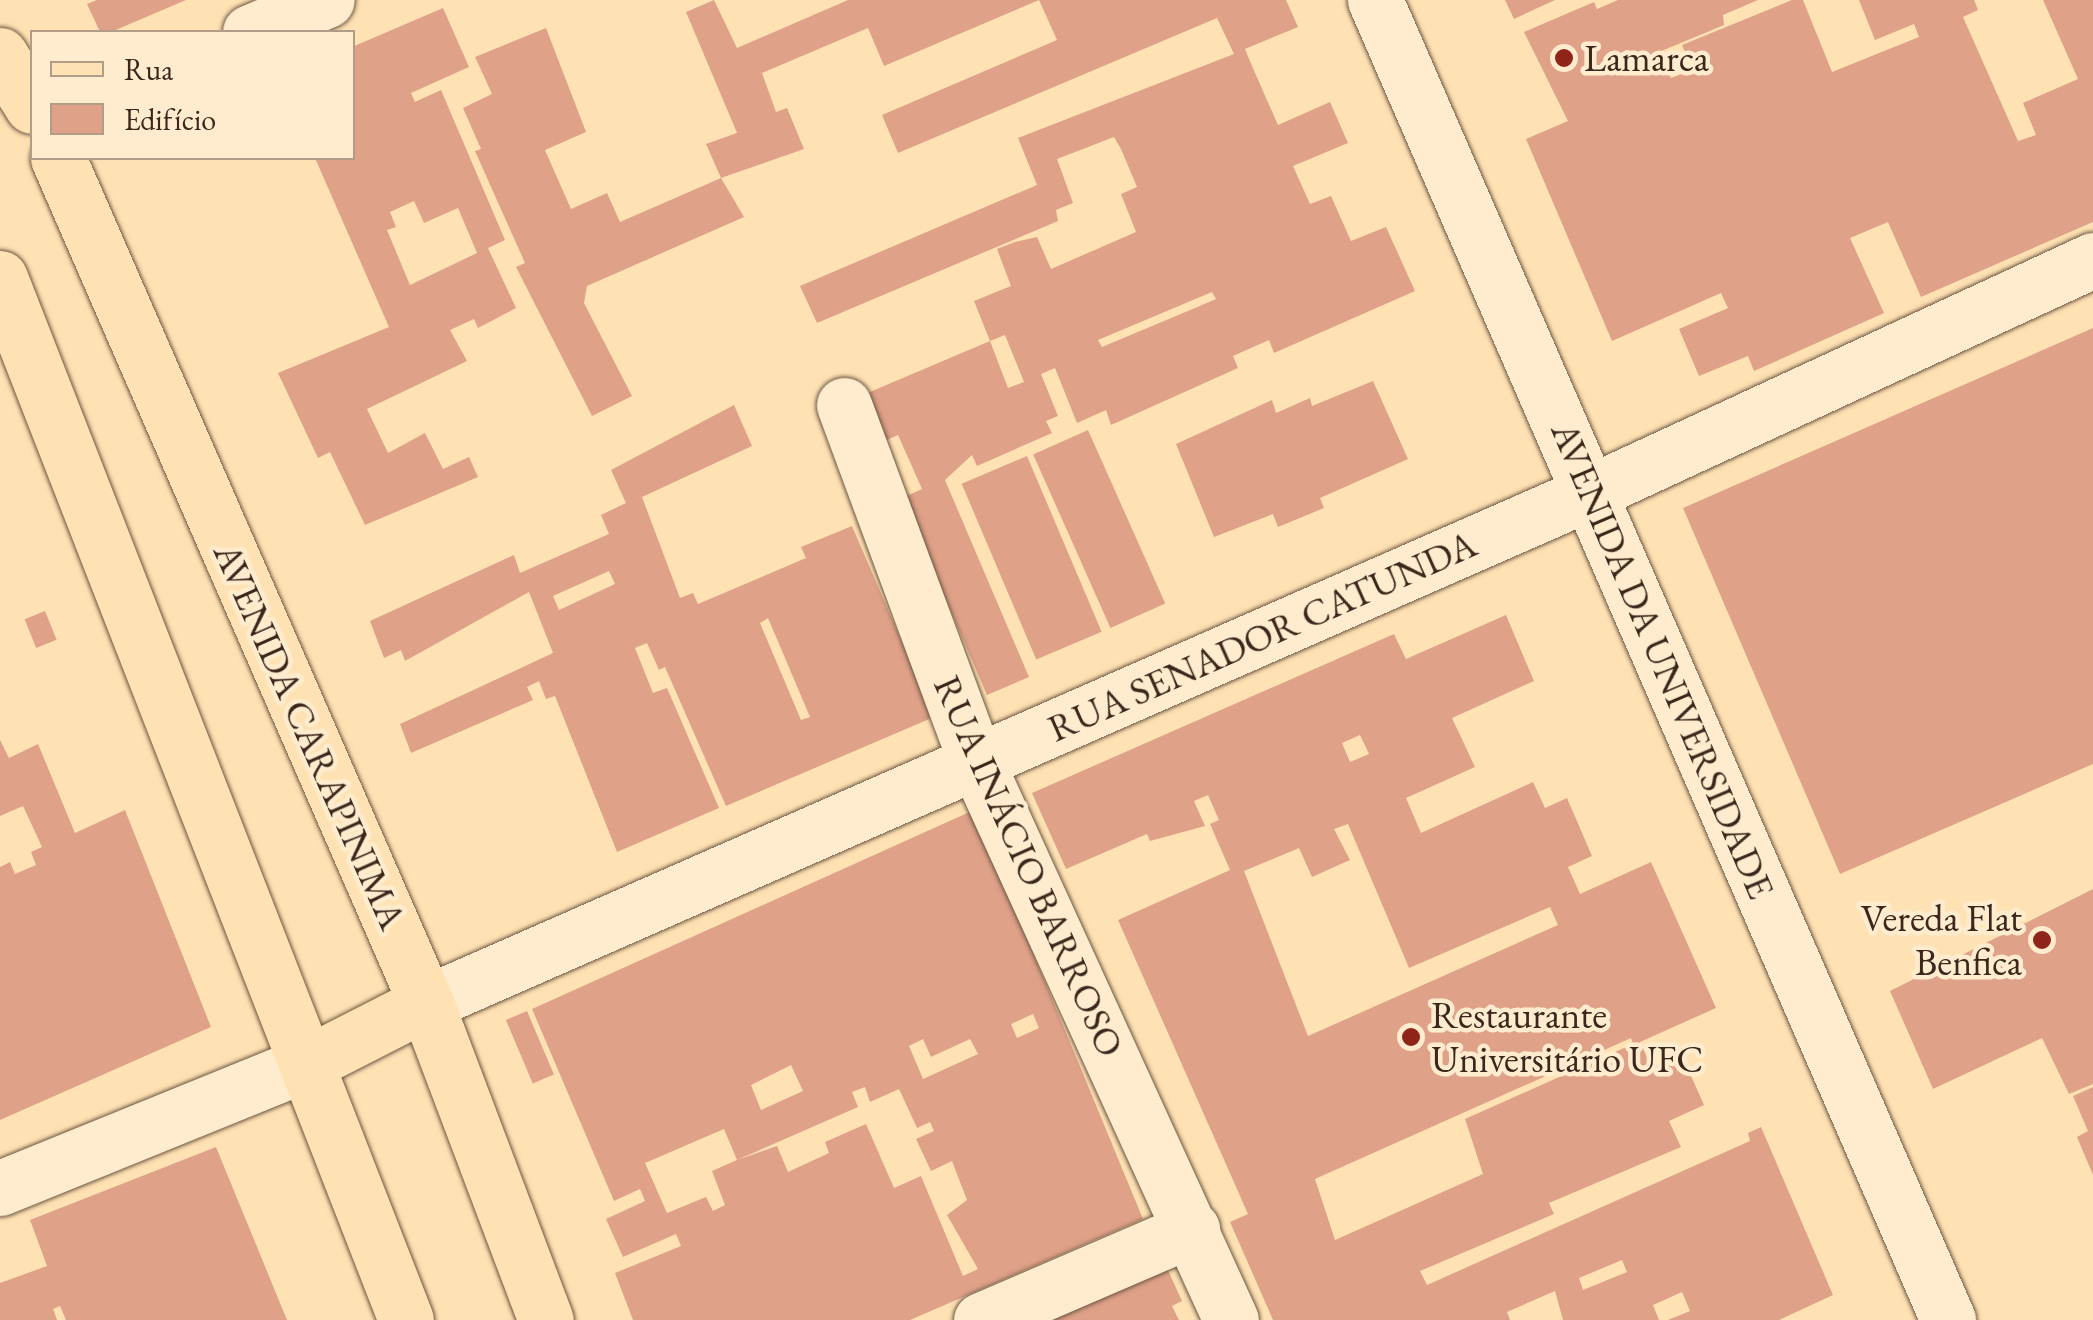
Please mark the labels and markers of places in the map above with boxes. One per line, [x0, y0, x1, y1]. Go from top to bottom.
place label: Lamarca [1584, 35, 1709, 81]
marker: Lamarca [1553, 47, 1575, 69]
place label: Vereda Flat Benfica [1861, 895, 2022, 984]
marker: Vereda Flat Benfica [2031, 929, 2053, 951]
place label: Restaurante Universitário UFC [1431, 992, 1703, 1082]
marker: Restaurante Universitário UFC [1400, 1026, 1422, 1048]

